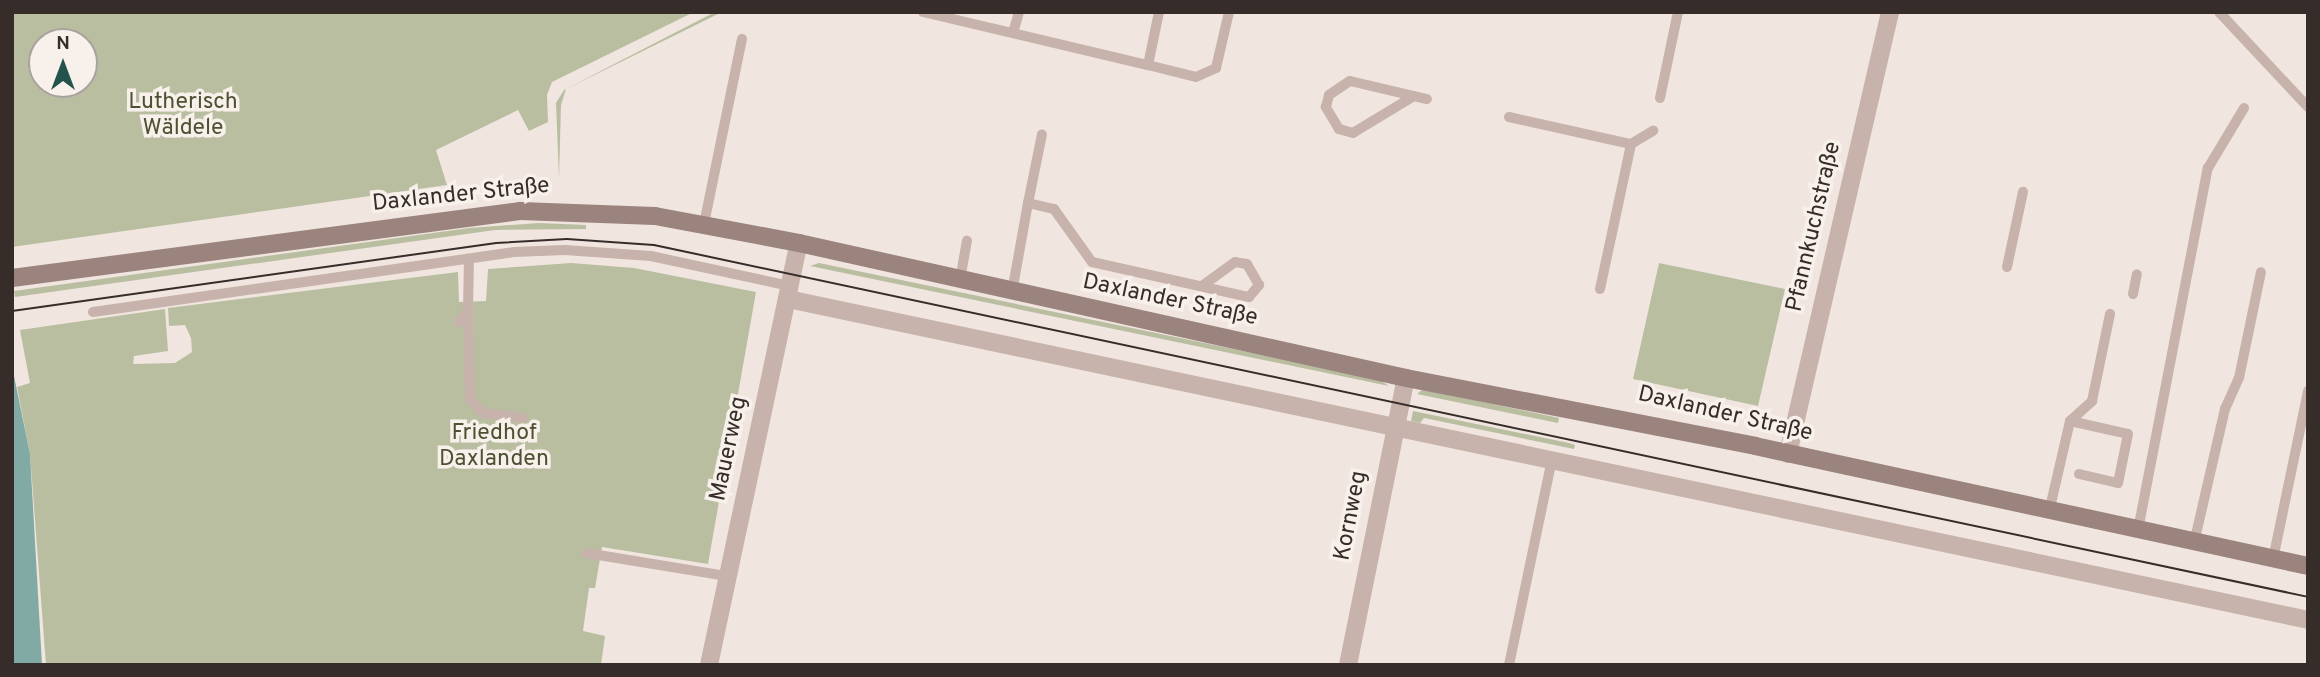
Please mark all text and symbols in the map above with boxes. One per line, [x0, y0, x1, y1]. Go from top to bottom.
north arrow [28, 28, 98, 98]
text: N [56, 32, 70, 56]
park label: Lutherisch Wäldele [128, 89, 238, 143]
street label: Pfannkuchstraße [1782, 139, 1848, 315]
street label: Daxlander Straße [371, 173, 551, 219]
street label: Daxlander Straße [1080, 269, 1260, 333]
street label: Daxlander Straße [1635, 382, 1815, 448]
street label: Mauerweg [705, 394, 755, 504]
park label: Friedhof Daxlanden [439, 420, 549, 474]
street label: Kornweg [1330, 469, 1374, 563]

